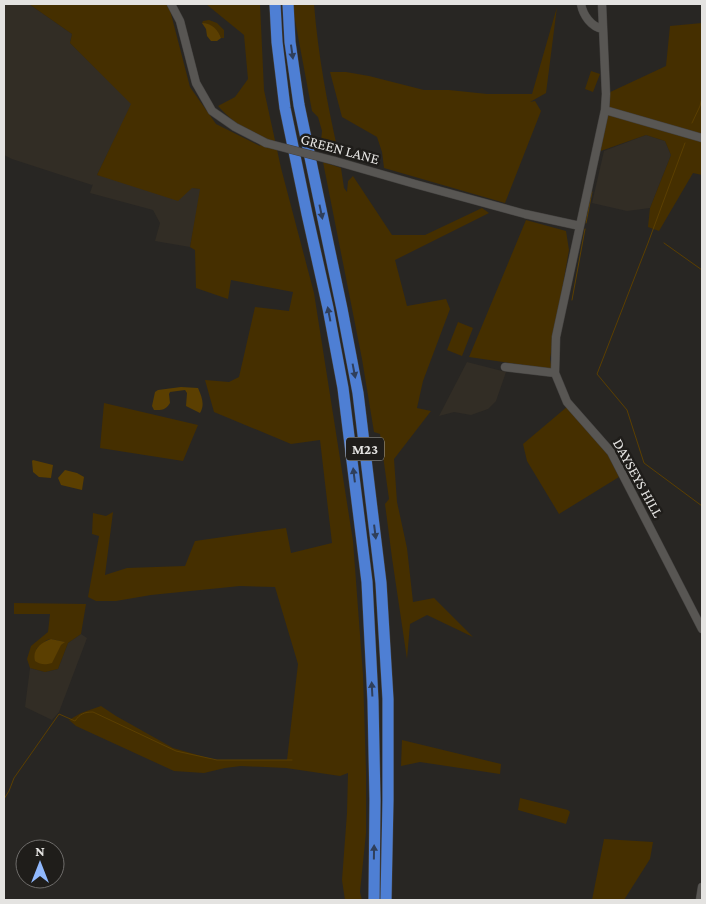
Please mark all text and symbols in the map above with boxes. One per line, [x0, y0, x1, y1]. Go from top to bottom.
one-way arrow [288, 45, 296, 61]
street label: GREEN LANE [299, 131, 381, 167]
one-way arrow [317, 205, 325, 221]
one-way arrow [325, 306, 333, 322]
one-way arrow [350, 364, 358, 380]
street label: DAYSEYS HILL [610, 436, 666, 521]
road number: M23 [346, 438, 384, 460]
one-way arrow [350, 467, 358, 483]
one-way arrow [371, 525, 379, 541]
one-way arrow [368, 681, 376, 697]
north arrow [15, 839, 65, 889]
text: N [35, 843, 45, 859]
one-way arrow [371, 843, 379, 859]

